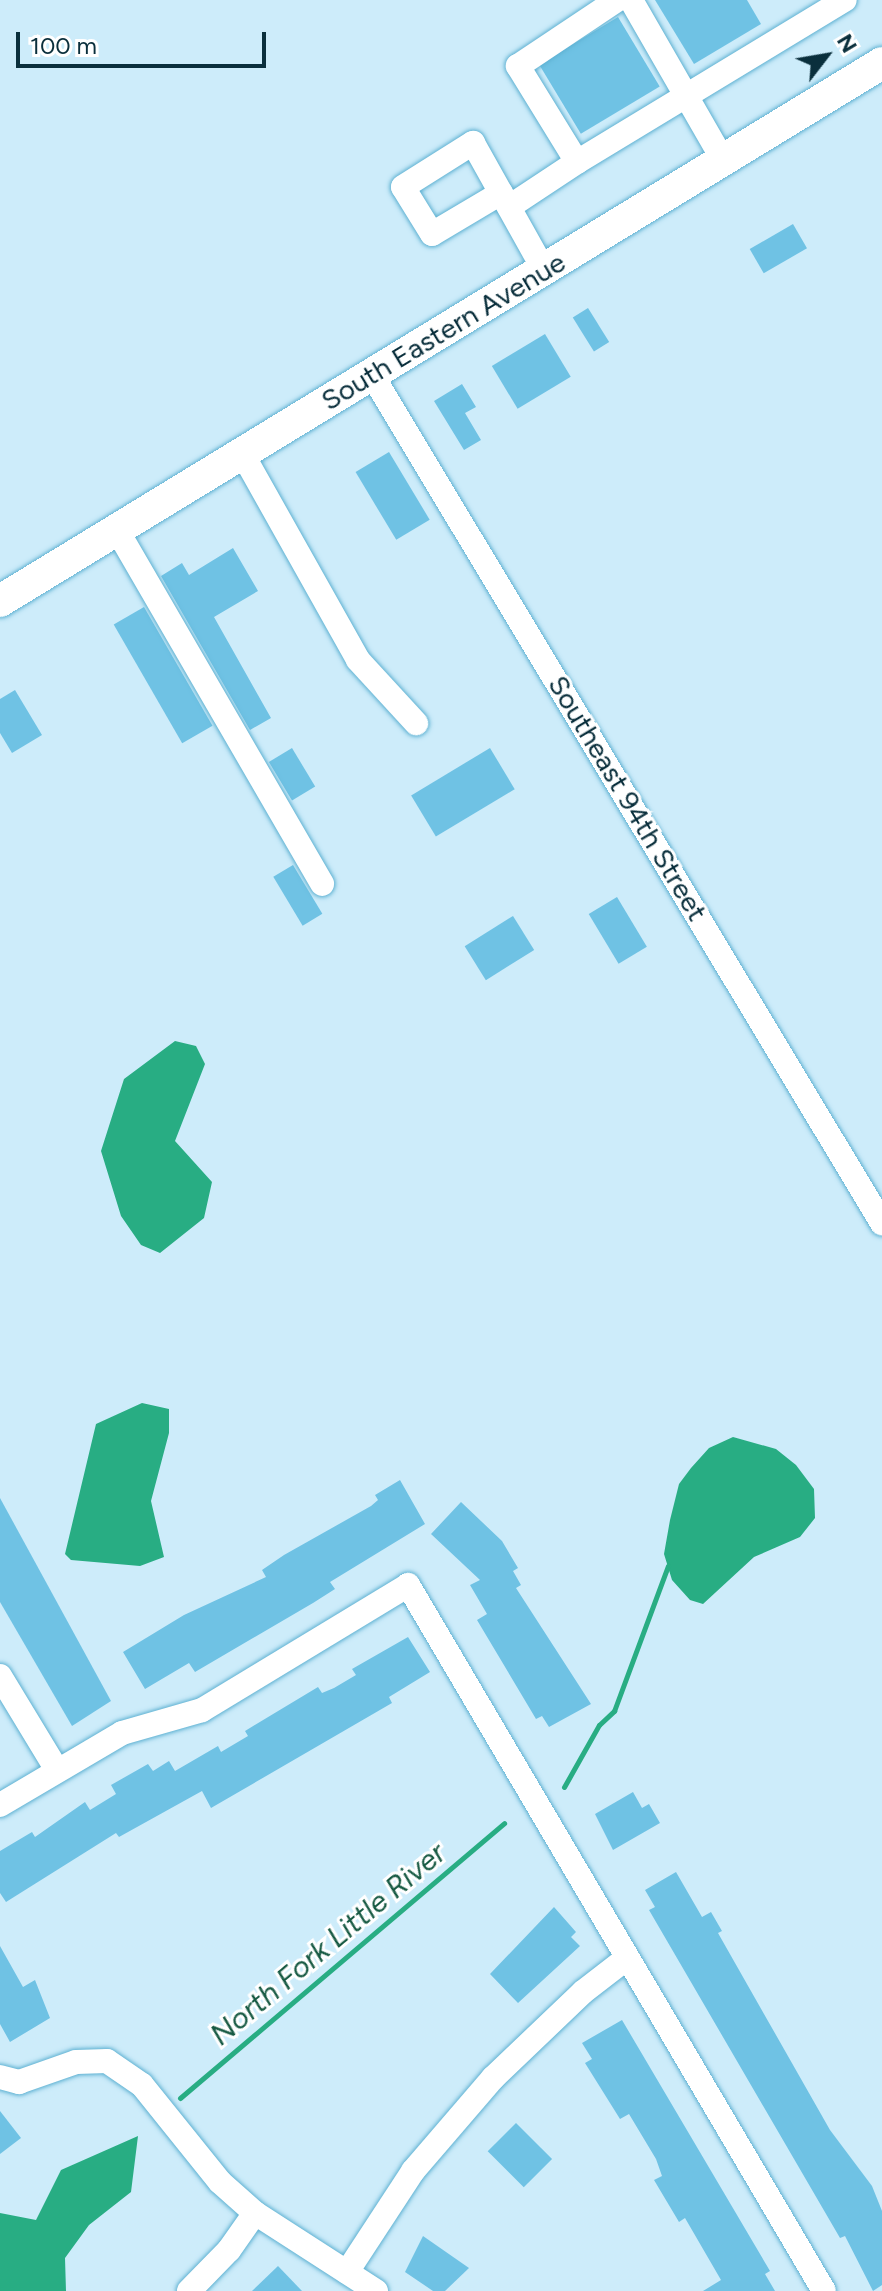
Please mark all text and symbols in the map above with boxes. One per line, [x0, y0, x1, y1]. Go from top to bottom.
scale bar [20, 16, 270, 66]
north arrow [786, 16, 866, 96]
text: N [831, 29, 863, 58]
text: 100 m [30, 31, 97, 60]
street label: South Eastern Avenue [315, 245, 571, 417]
street label: Southeast 94th Street [541, 669, 715, 927]
water label: North Fork Little River [203, 1835, 453, 2053]

